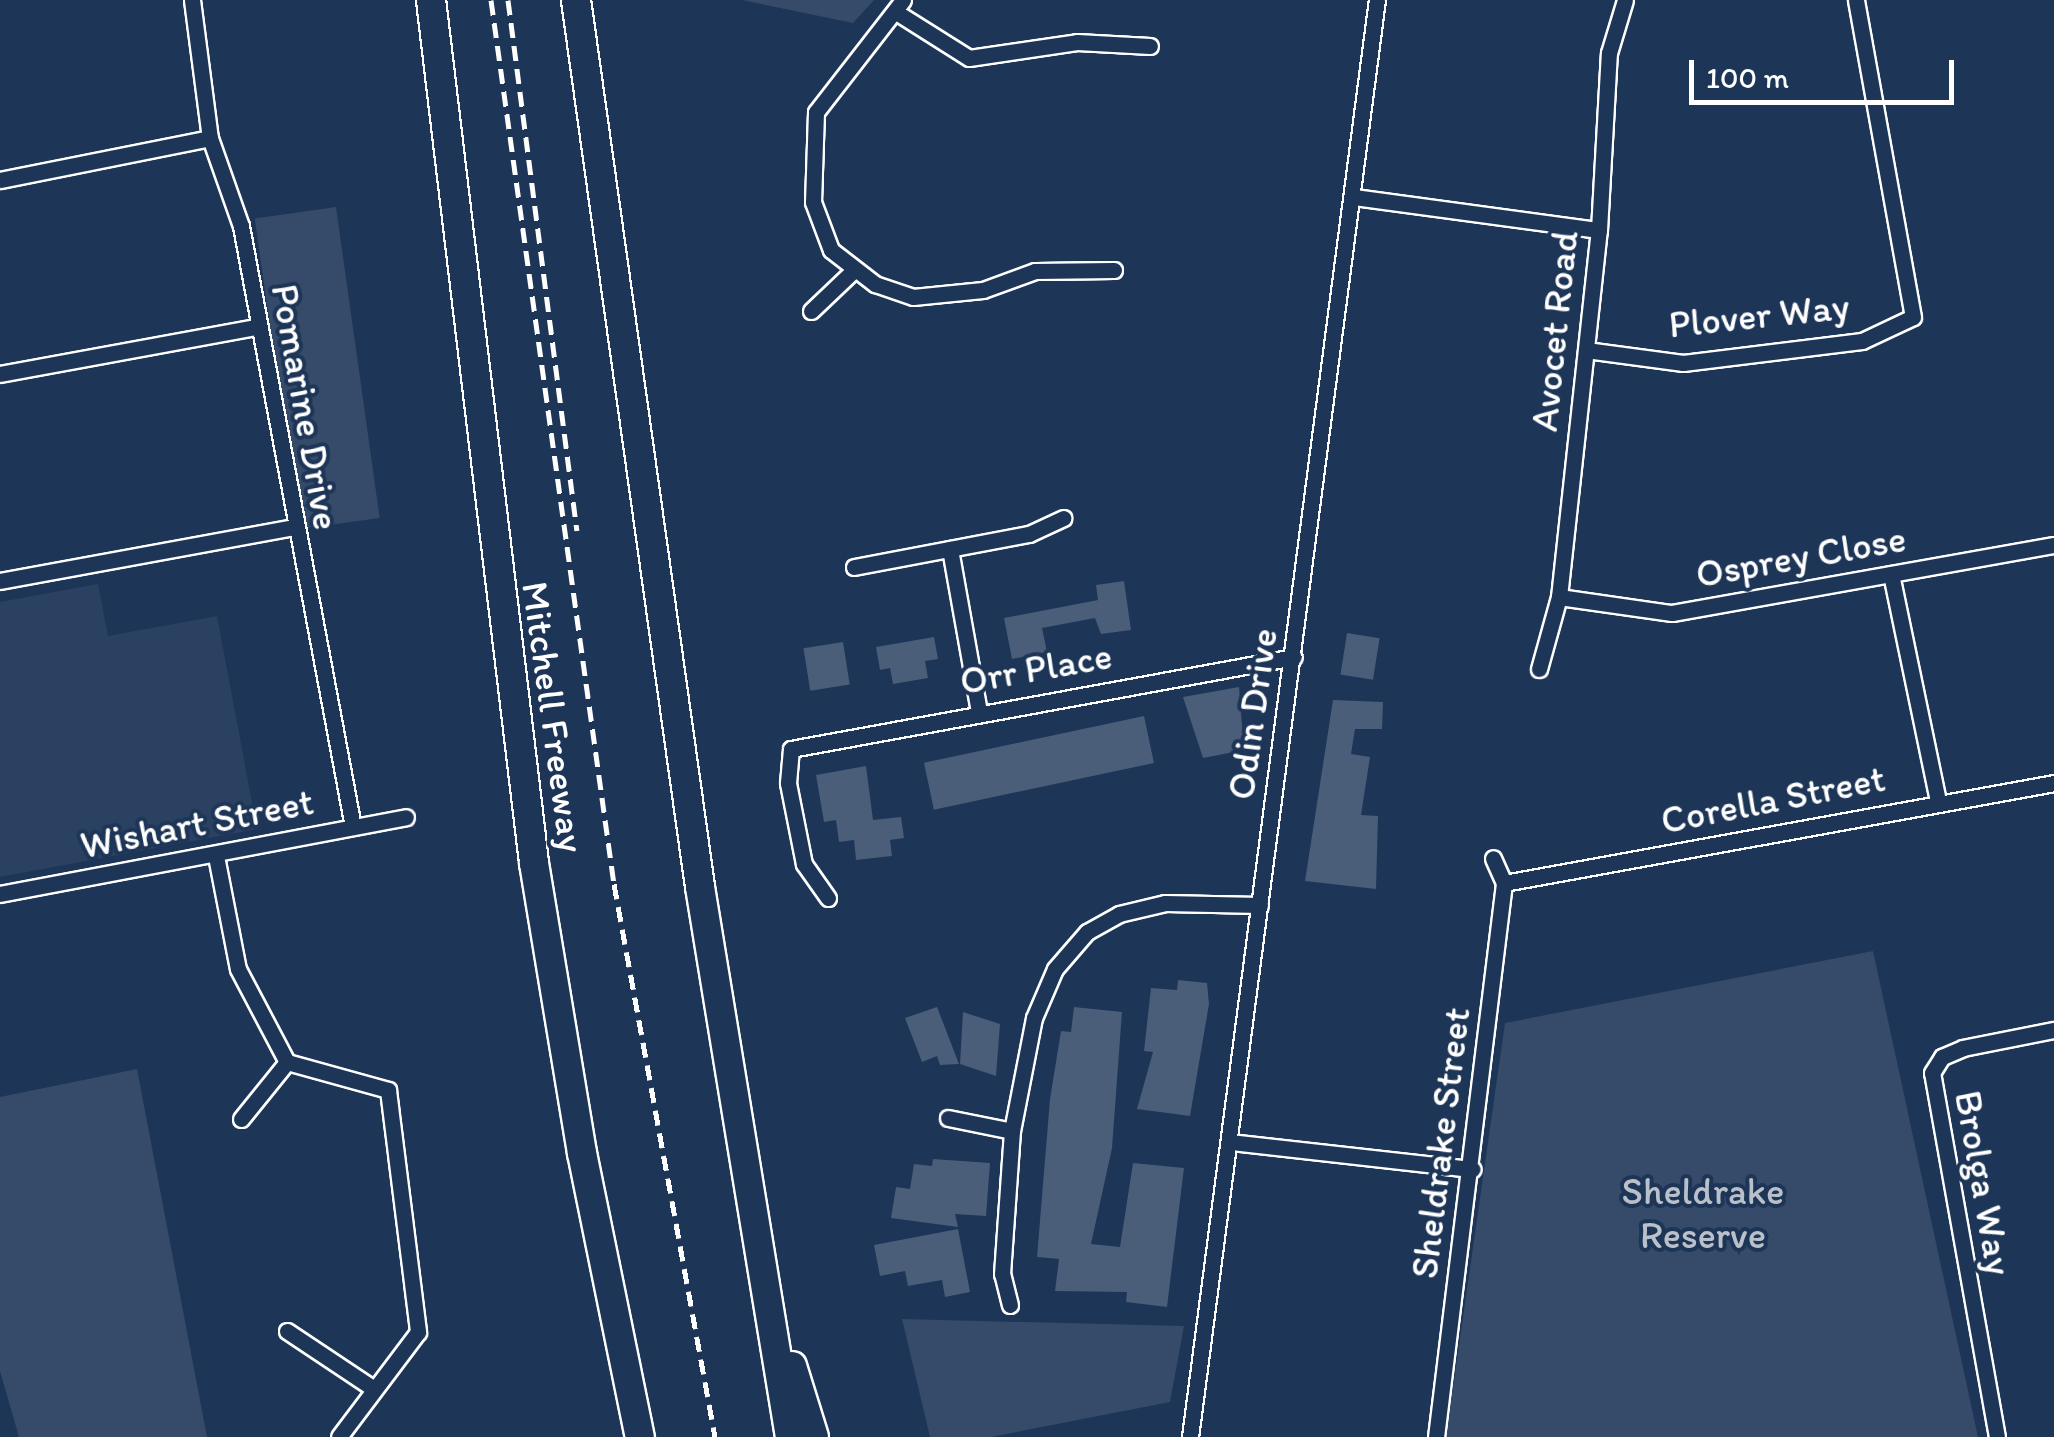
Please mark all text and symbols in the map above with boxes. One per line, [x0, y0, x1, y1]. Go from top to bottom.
scale bar [1694, 40, 1959, 102]
text: 100 m [1706, 59, 1789, 96]
street label: Avocet Road [1522, 229, 1588, 433]
street label: Pomarine Drive [261, 281, 349, 533]
street label: Plover Way [1667, 284, 1851, 348]
street label: Osprey Close [1692, 516, 1910, 598]
street label: Mitchell Freeway [511, 578, 595, 856]
street label: Odin Drive [1218, 626, 1288, 802]
street label: Orr Place [957, 633, 1115, 705]
street label: Corella Street [1657, 756, 1889, 844]
street label: Wishart Street [77, 779, 317, 869]
street label: Sheldrake Street [1402, 1005, 1480, 1281]
street label: Brolga Way [1944, 1088, 2022, 1278]
park label: Sheldrake Reserve [1622, 1169, 1784, 1258]

